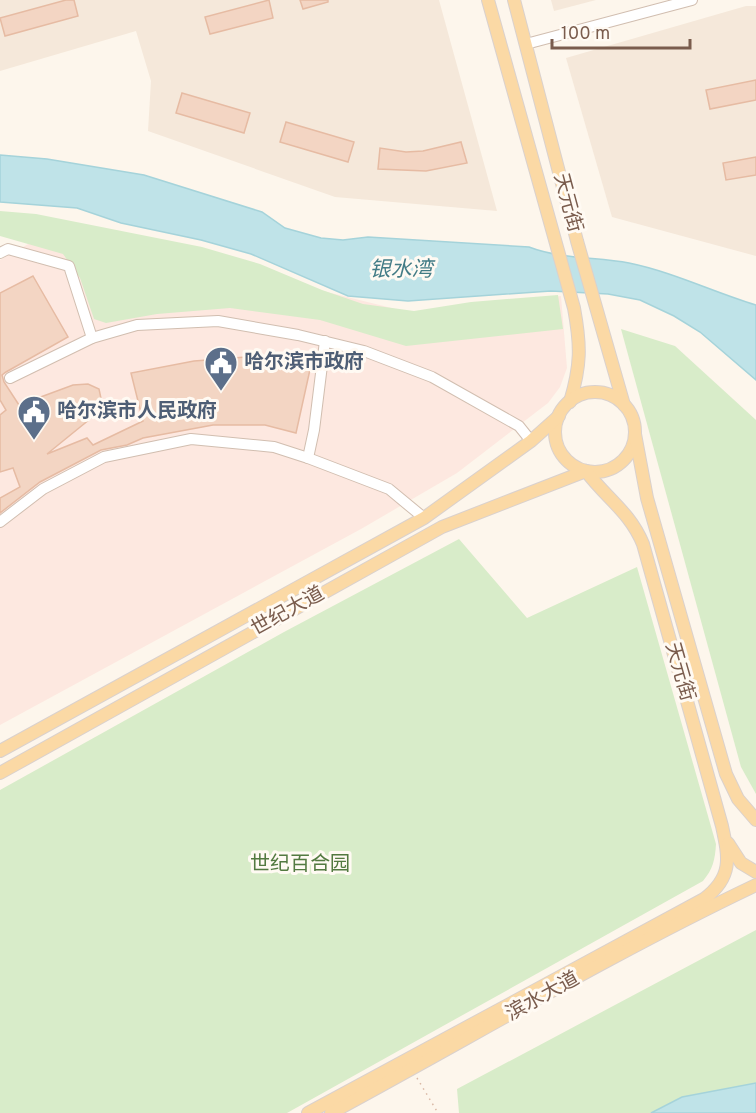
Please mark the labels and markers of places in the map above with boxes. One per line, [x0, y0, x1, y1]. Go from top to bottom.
public building icon: 哈尔滨市政府 [203, 345, 239, 392]
place label: 哈尔滨市政府 [244, 350, 364, 376]
public building icon: 哈尔滨市人民政府 [16, 394, 52, 441]
place label: 哈尔滨市人民政府 [57, 399, 217, 425]

